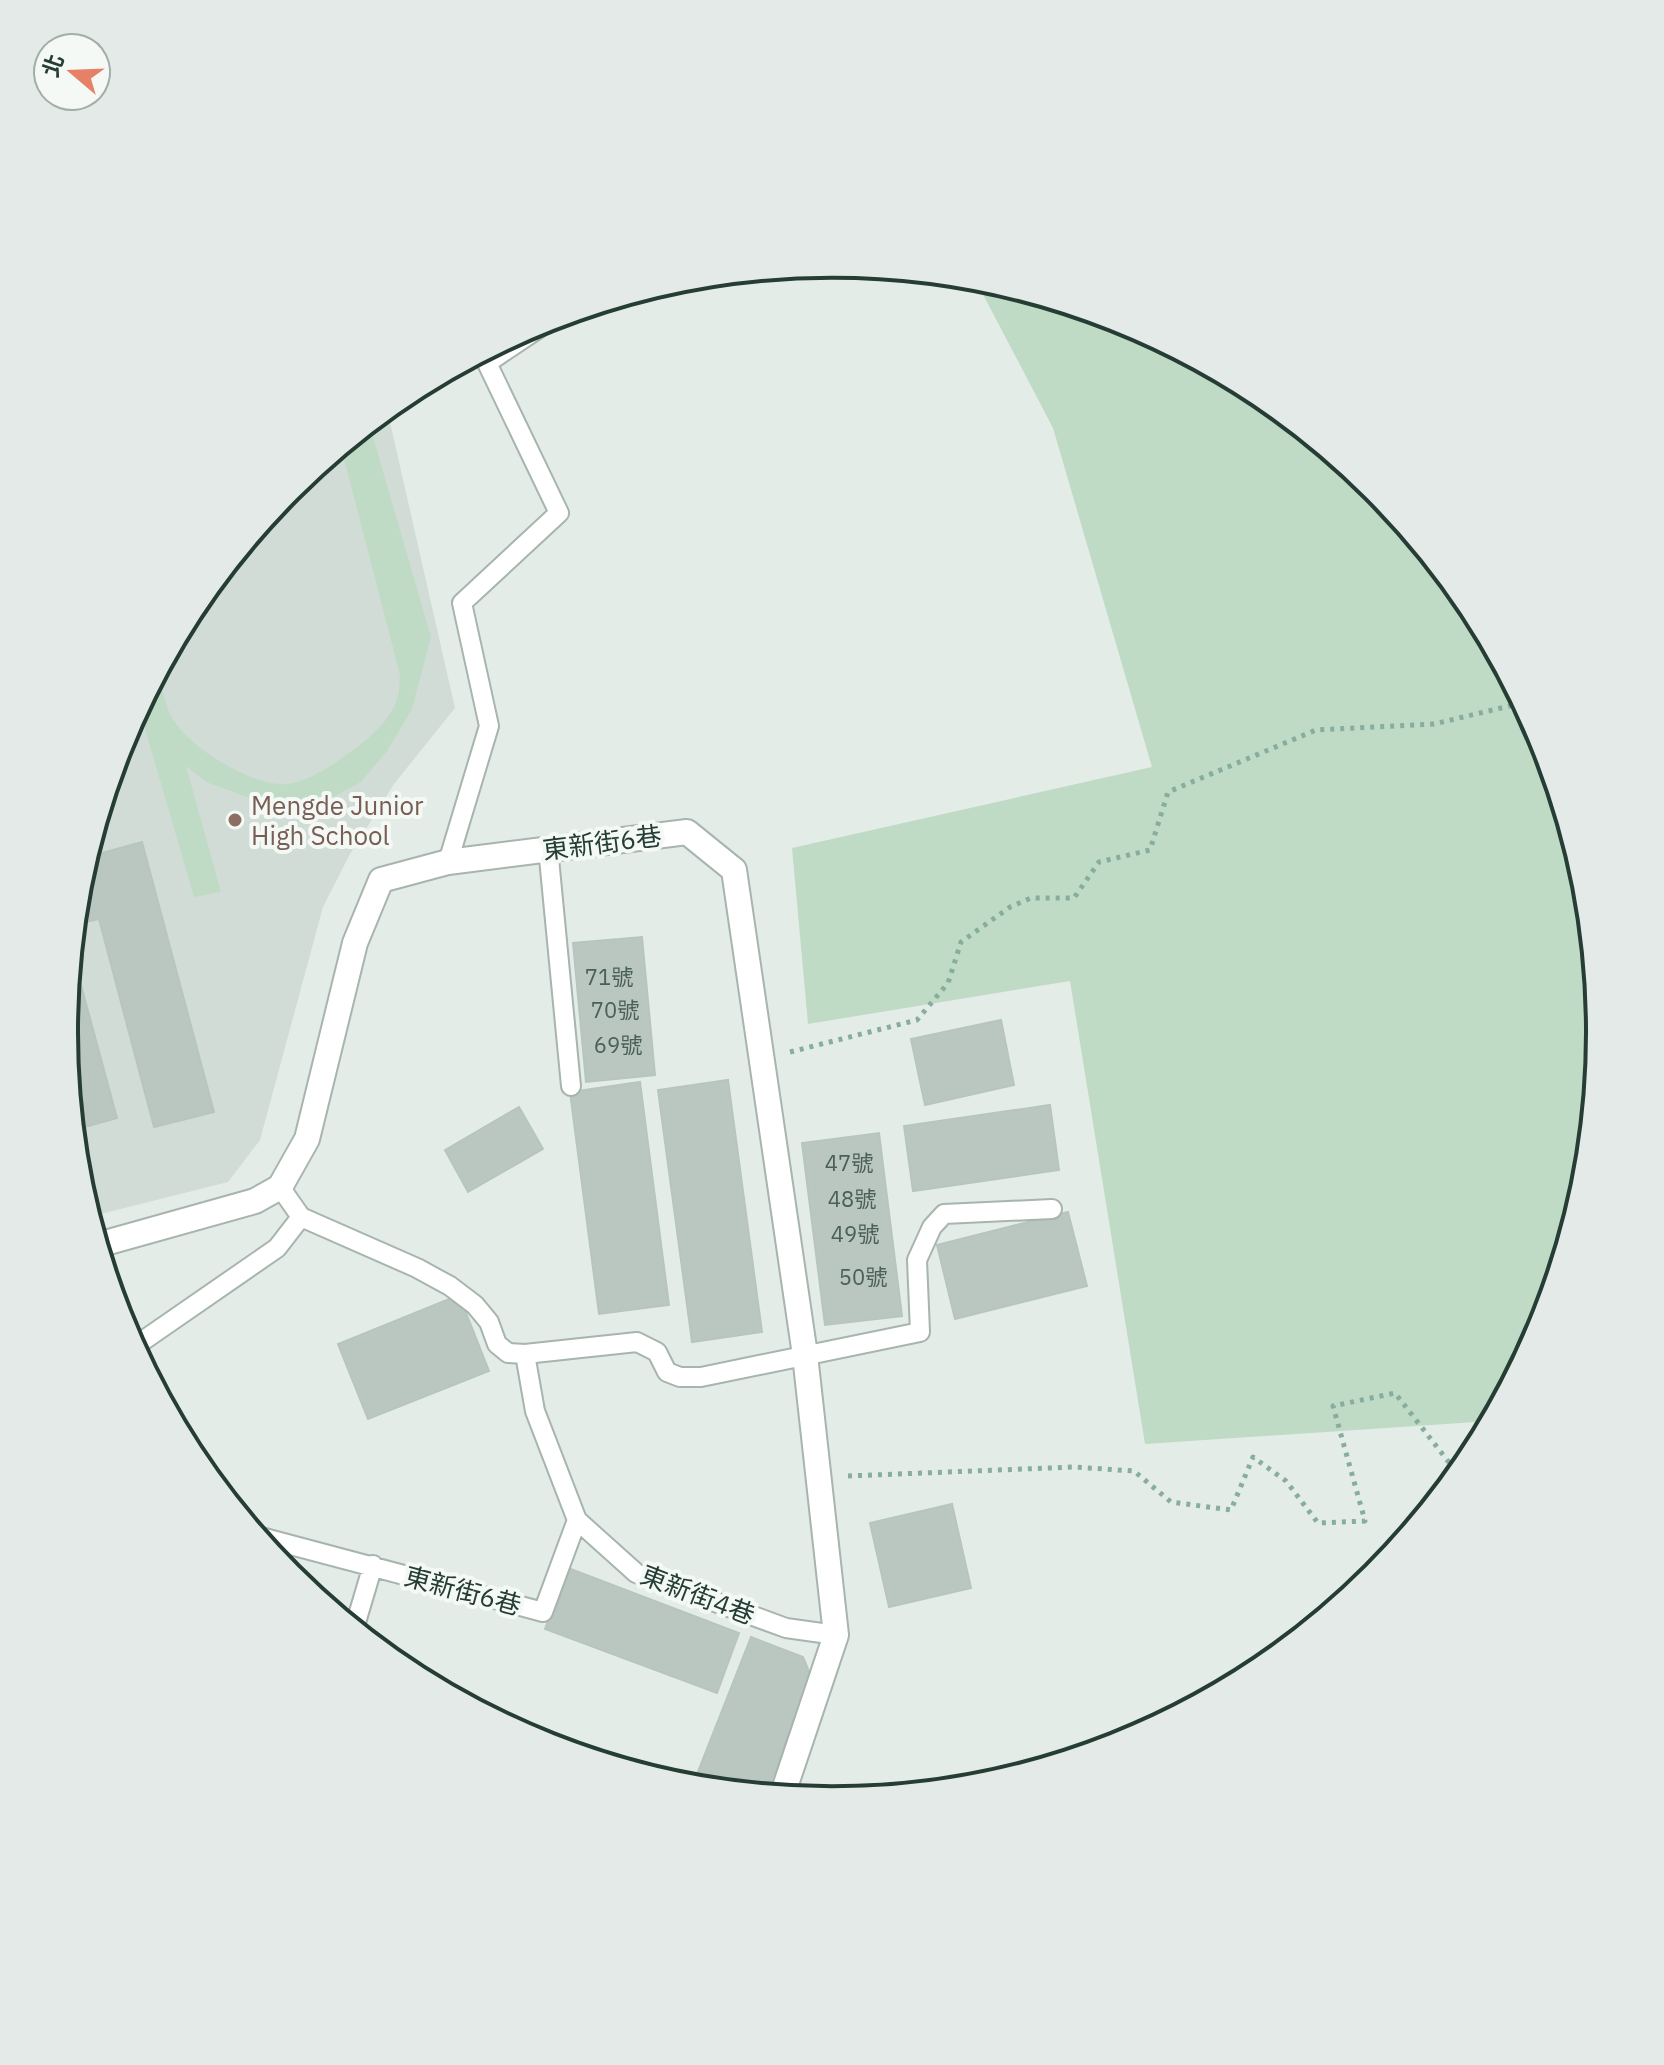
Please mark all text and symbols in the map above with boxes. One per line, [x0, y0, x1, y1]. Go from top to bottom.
north arrow [32, 32, 112, 112]
text: 北 [35, 50, 70, 80]
place label: Mengde Junior High School [251, 788, 424, 852]
marker: Mengde Junior High School [226, 811, 244, 829]
street label: 東新街6巷 [541, 818, 663, 866]
house number: 71號 [585, 962, 633, 991]
house number: 70號 [591, 995, 639, 1024]
house number: 69號 [594, 1030, 642, 1059]
house number: 47號 [825, 1148, 873, 1177]
house number: 48號 [828, 1184, 876, 1213]
house number: 49號 [831, 1219, 879, 1248]
house number: 50號 [839, 1262, 887, 1291]
street label: 東新街4巷 [636, 1557, 760, 1631]
street label: 東新街6巷 [401, 1558, 525, 1622]

